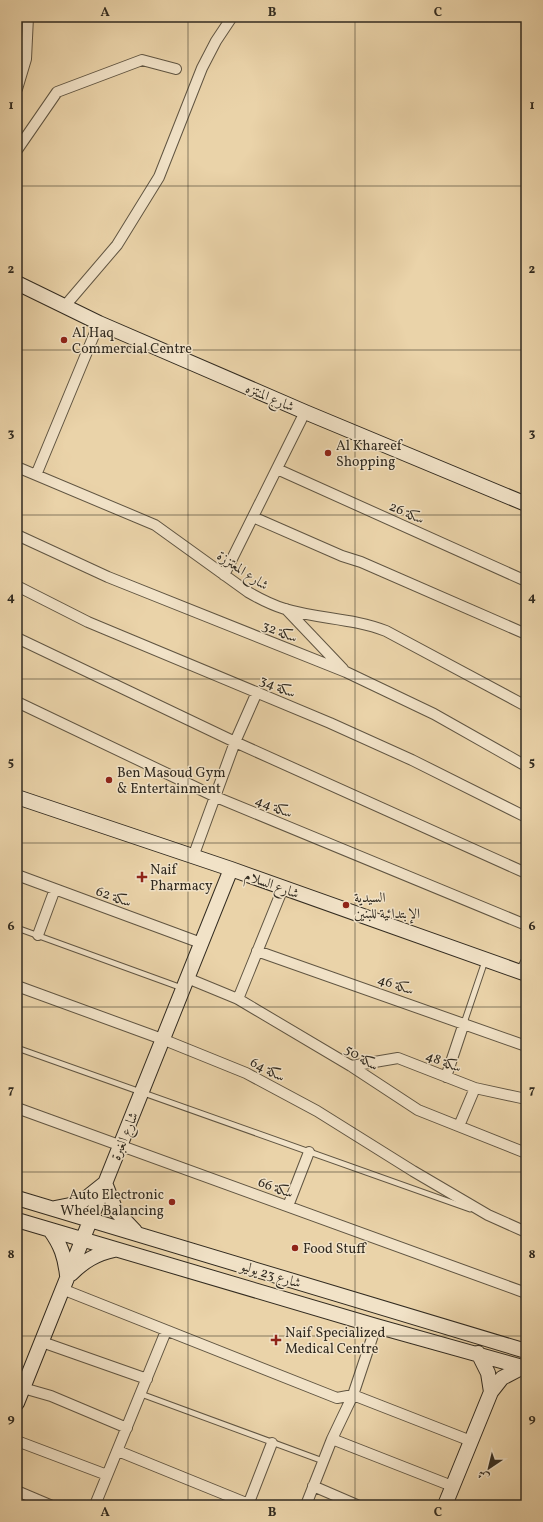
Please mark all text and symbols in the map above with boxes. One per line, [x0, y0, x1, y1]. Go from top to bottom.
text: A [100, 4, 110, 22]
text: B [268, 4, 277, 22]
text: C [434, 4, 442, 22]
text: 1 [8, 97, 14, 115]
text: 1 [529, 97, 535, 115]
text: 2 [8, 261, 15, 279]
text: 2 [529, 261, 536, 279]
place label: Al Haq Commercial Centre [72, 324, 192, 359]
marker: Al Haq Commercial Centre [59, 335, 69, 345]
street label: شارع المنتزه [242, 380, 297, 418]
text: 3 [8, 425, 15, 443]
text: 3 [529, 425, 536, 443]
place label: Al Khareef Shopping [336, 437, 403, 472]
marker: Al Khareef Shopping [323, 448, 333, 458]
street label: سكة 26 [386, 497, 427, 529]
street label: شارع المعتززة [212, 547, 272, 596]
text: 4 [7, 589, 15, 607]
text: 4 [528, 589, 536, 607]
street label: سكة 32 [259, 617, 300, 648]
street label: سكة 34 [256, 671, 298, 703]
text: 5 [8, 754, 14, 772]
text: 5 [529, 754, 535, 772]
place label: Ben Masoud Gym & Entertainment [117, 764, 226, 799]
marker: Ben Masoud Gym & Entertainment [104, 775, 114, 785]
street label: سكة 44 [252, 791, 295, 823]
place label: Naif Pharmacy [150, 861, 213, 896]
street label: شارع السلام [241, 867, 301, 906]
marker: Naif Pharmacy [137, 872, 147, 882]
street label: سكة 62 [93, 882, 134, 913]
place label: السيدية الإبتدائية للبنين [354, 889, 420, 924]
marker: السيدية الإبتدائية للبنين [341, 900, 351, 910]
text: 6 [7, 918, 15, 936]
text: 6 [528, 918, 536, 936]
street label: سكة 46 [375, 970, 416, 1000]
street label: سكة 50 [341, 1040, 382, 1076]
street label: سكة 48 [423, 1047, 464, 1078]
street label: سكة 64 [247, 1053, 288, 1087]
text: 7 [8, 1082, 14, 1100]
text: 7 [529, 1082, 535, 1100]
street label: شارع الغبرة [107, 1110, 145, 1164]
street label: سكة 66 [255, 1173, 296, 1204]
place label: Auto Electronic Wheel Balancing [60, 1186, 164, 1221]
marker: Auto Electronic Wheel Balancing [167, 1197, 177, 1207]
place label: Food Stuff [303, 1240, 367, 1259]
marker: Food Stuff [290, 1243, 300, 1253]
text: 8 [7, 1246, 15, 1264]
text: 8 [528, 1246, 536, 1264]
street label: شارع 23 يوليو [236, 1257, 303, 1295]
place label: Naif Specialized Medical Centre [285, 1324, 385, 1359]
marker: Naif Specialized Medical Centre [270, 1334, 282, 1346]
text: 9 [7, 1410, 15, 1428]
text: 9 [528, 1410, 536, 1428]
north arrow [469, 1448, 509, 1488]
text: ش [475, 1466, 493, 1484]
text: A [100, 1504, 110, 1522]
text: B [268, 1504, 277, 1522]
text: C [434, 1504, 442, 1522]

